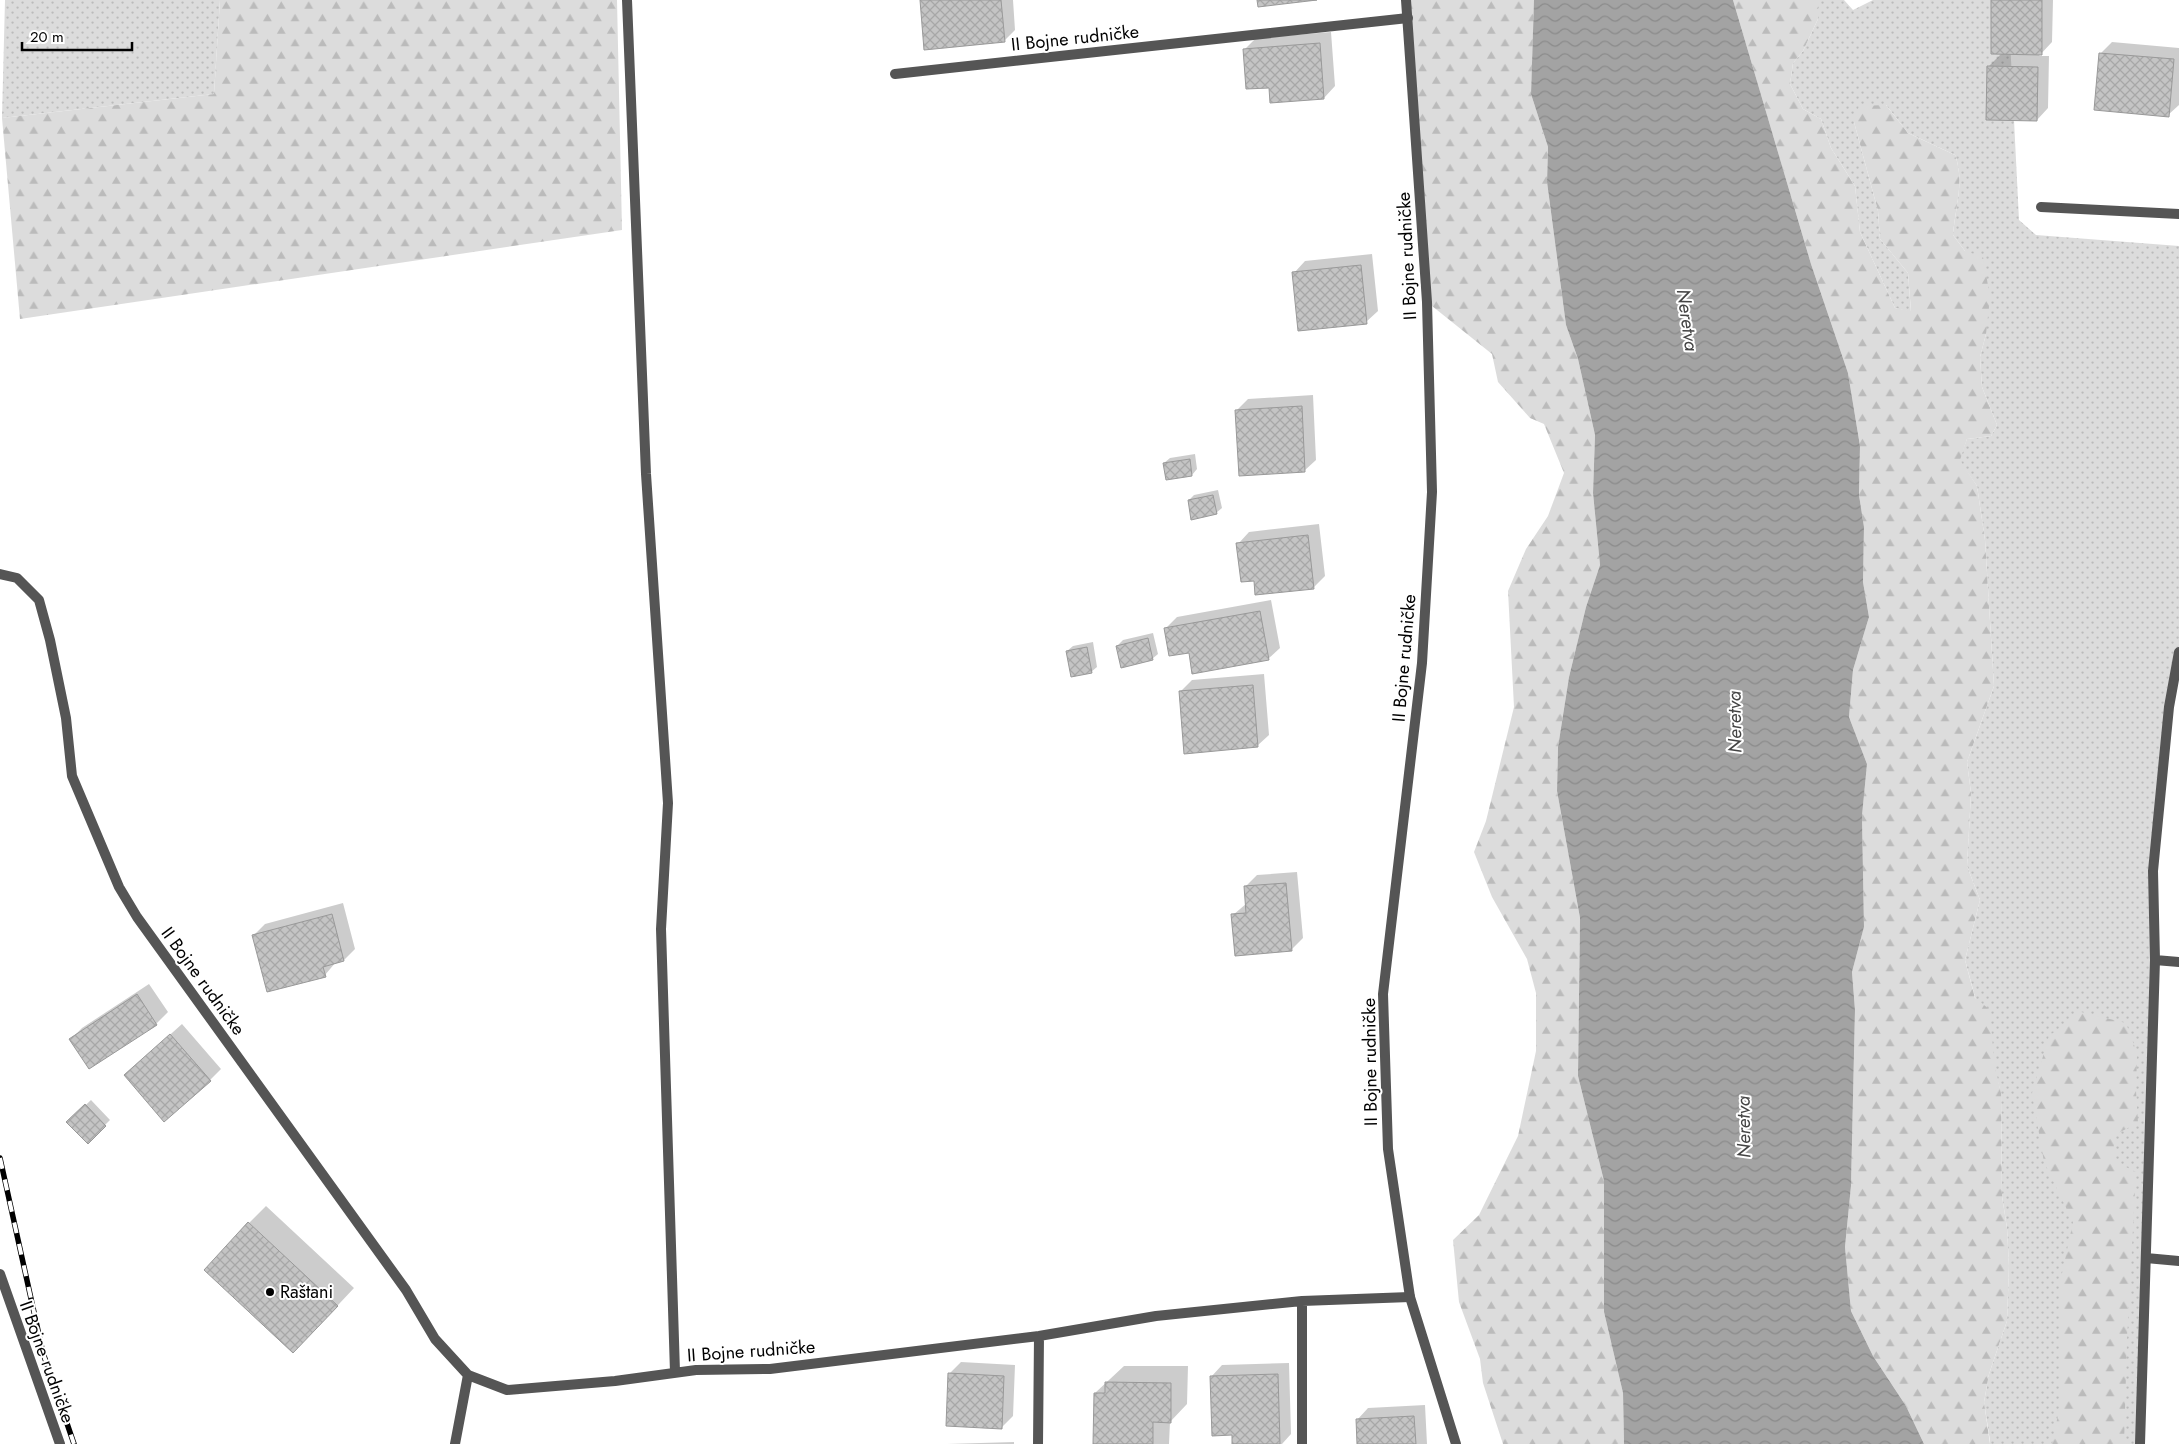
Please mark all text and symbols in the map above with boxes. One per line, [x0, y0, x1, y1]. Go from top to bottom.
street label: II Bojne rudničke [1010, 18, 1140, 58]
scale bar [22, 20, 132, 52]
text: 20 m [30, 26, 64, 48]
street label: II Bojne rudničke [1391, 191, 1423, 321]
water label: Neretva [1670, 287, 1705, 353]
street label: II Bojne rudničke [1385, 593, 1423, 723]
water label: Neretva [1720, 690, 1749, 753]
street label: II Bojne rudničke [155, 921, 251, 1041]
street label: II Bojne rudničke [1356, 998, 1384, 1126]
water label: Neretva [1729, 1095, 1758, 1158]
place label: Raštani [280, 1279, 333, 1305]
marker: Raštani [264, 1286, 276, 1298]
street label: II Bojne rudničke [13, 1297, 81, 1427]
street label: II Bojne rudničke [686, 1334, 816, 1368]

